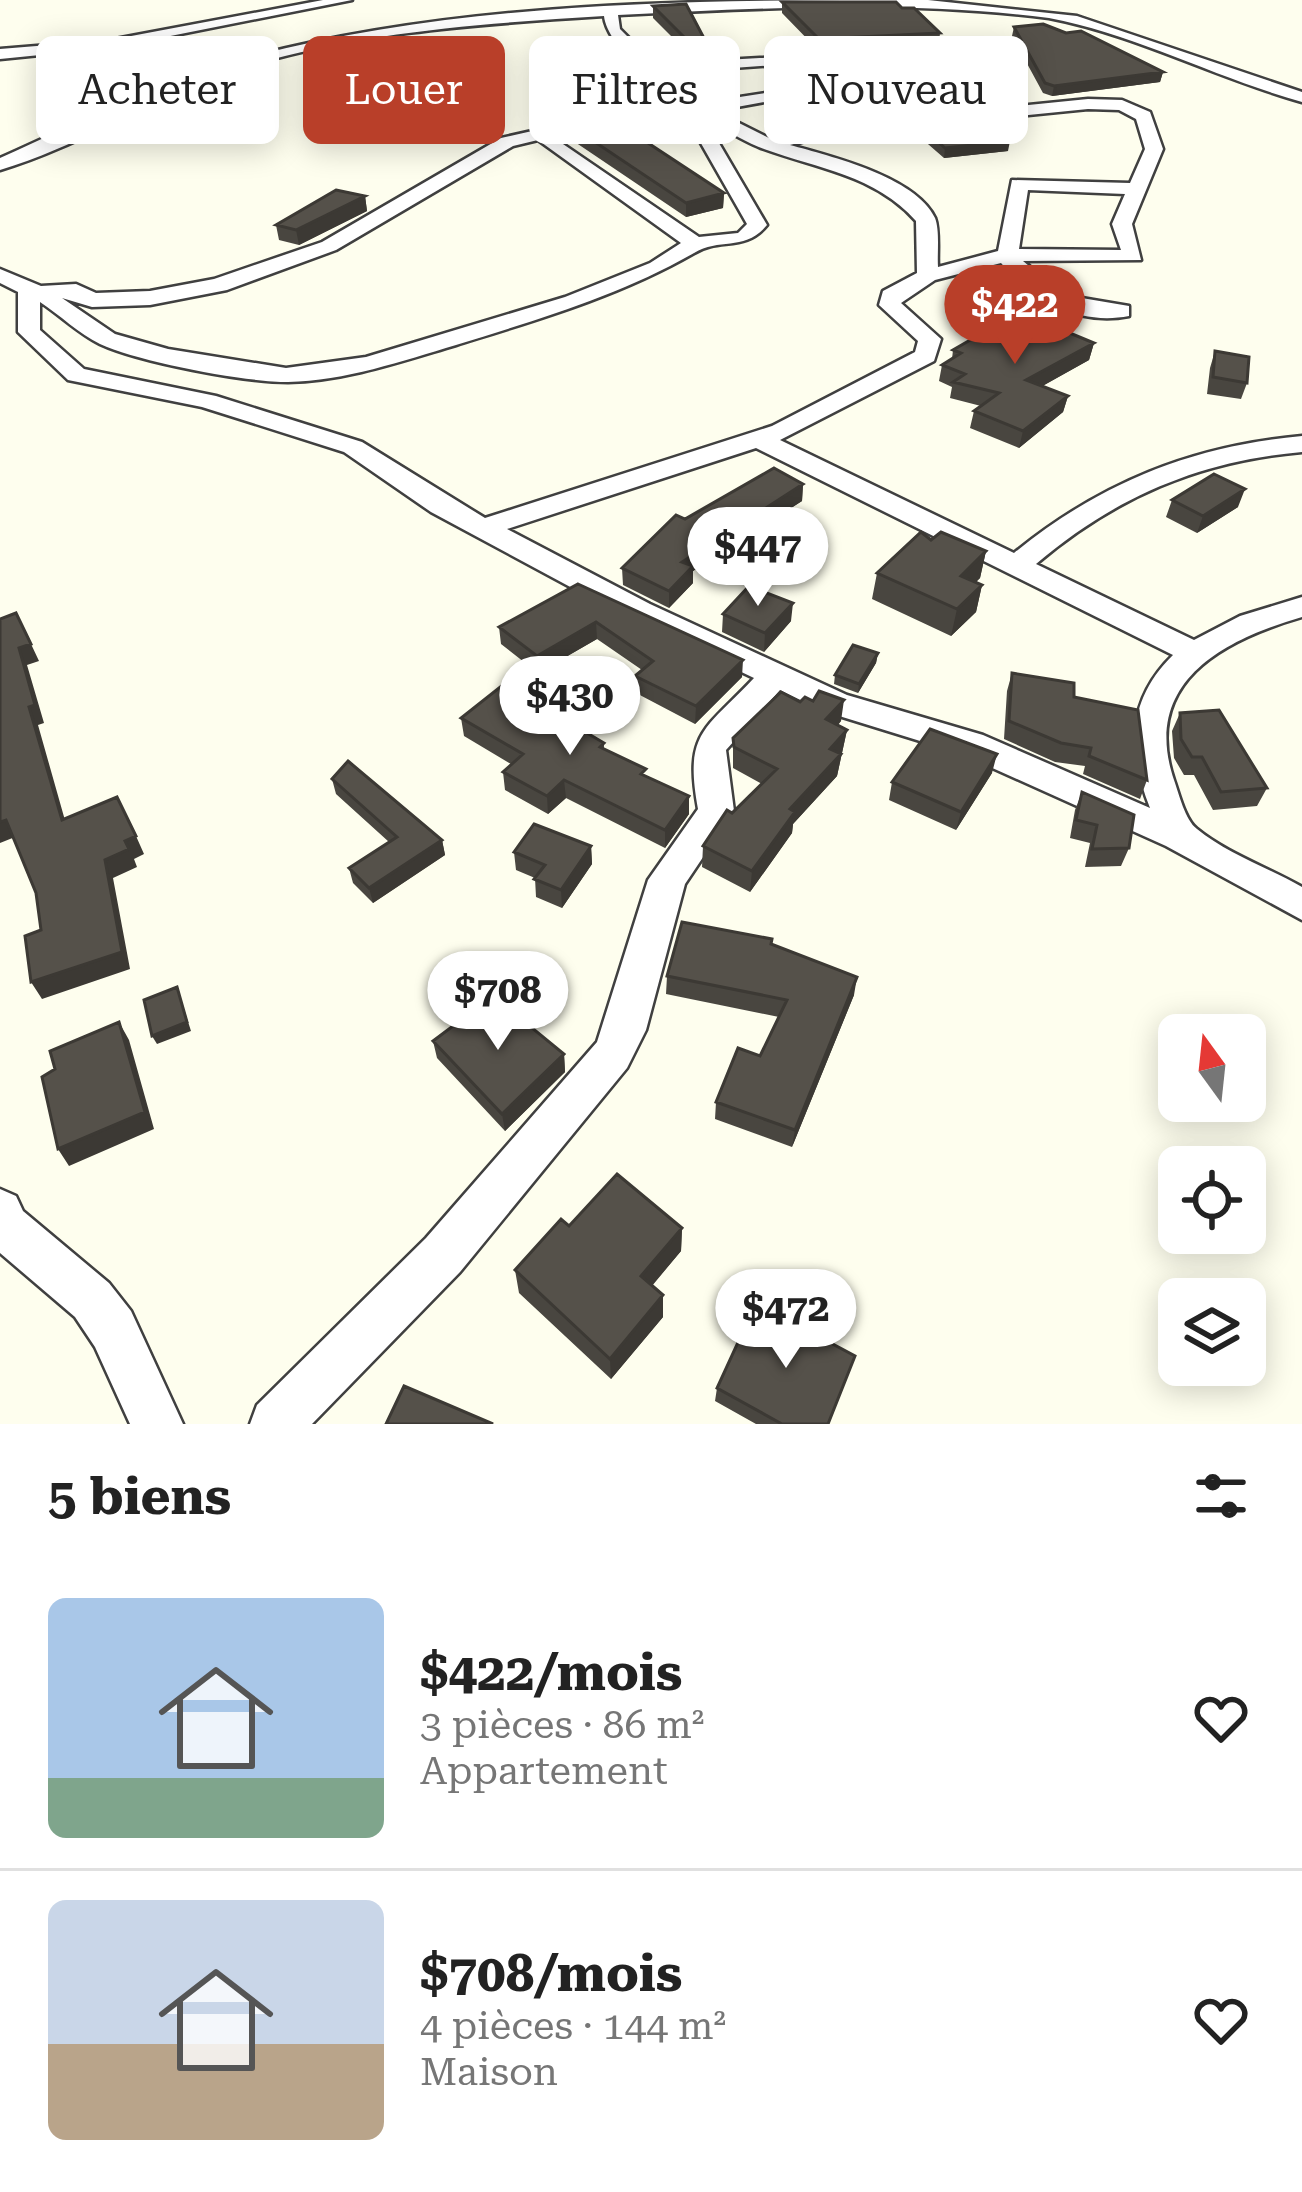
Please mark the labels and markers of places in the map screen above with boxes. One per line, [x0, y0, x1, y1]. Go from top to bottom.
pin: $422 [944, 265, 1086, 367]
pin: $447 [687, 507, 829, 609]
pin: $430 [499, 656, 641, 758]
pin: $708 [427, 951, 569, 1053]
pin: $472 [715, 1269, 857, 1371]

